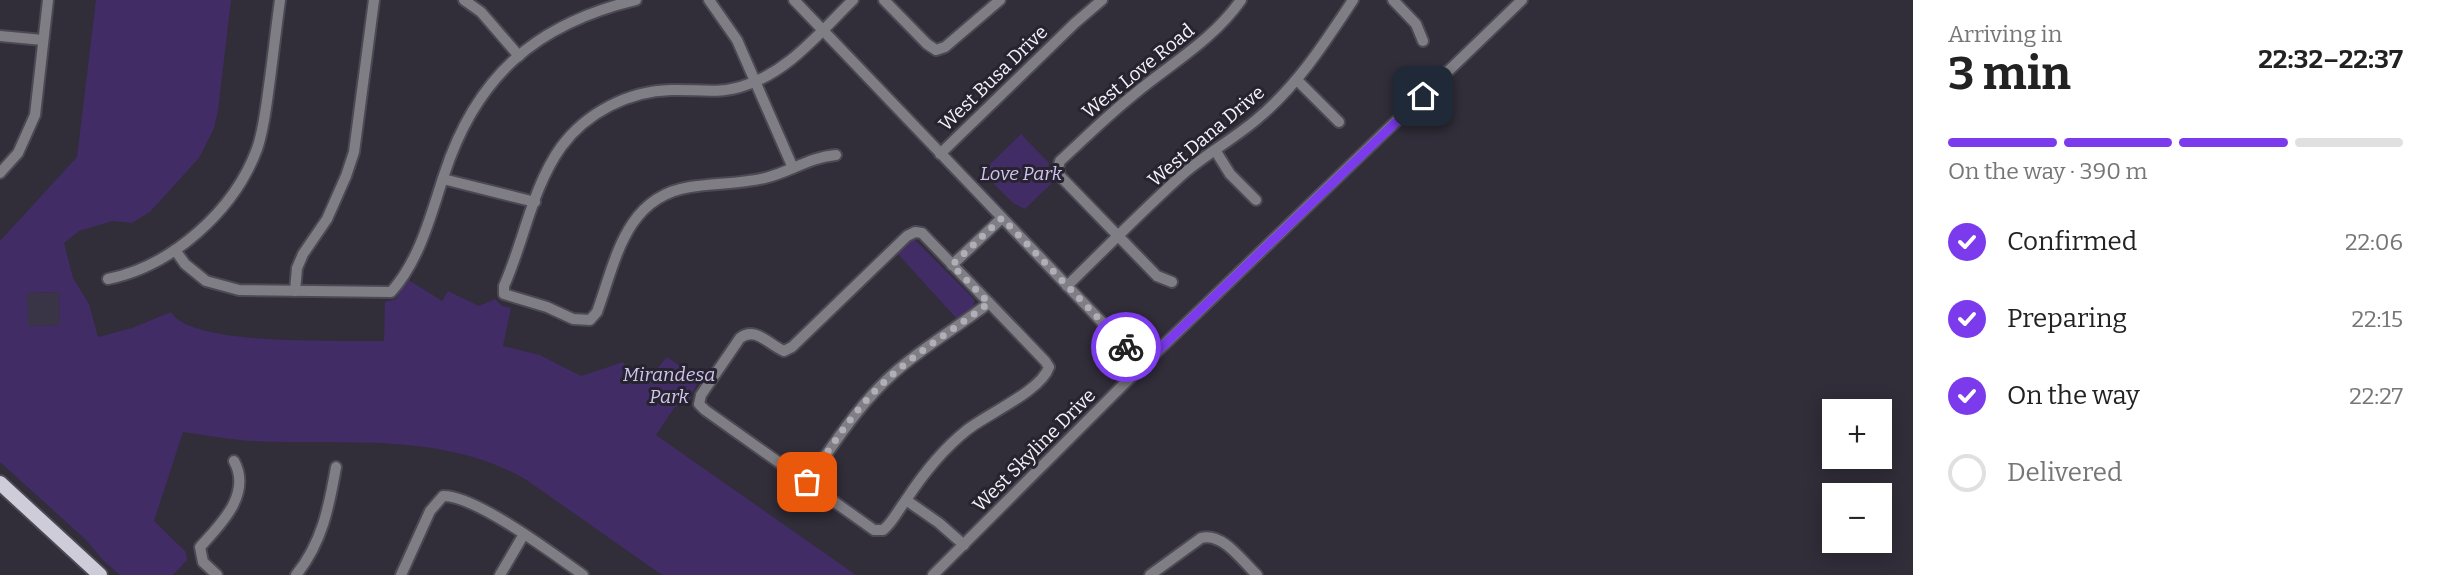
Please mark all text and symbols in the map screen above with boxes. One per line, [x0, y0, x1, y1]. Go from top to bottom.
street label: West Love Road [1077, 19, 1199, 123]
street label: West Busa Drive [934, 20, 1052, 136]
text: Arriving in [1948, 20, 2062, 48]
text: 22:32–22:37 [2258, 44, 2403, 75]
text: 3 min [1948, 46, 2071, 101]
pin [1393, 66, 1453, 126]
icon: home [1404, 77, 1442, 115]
street label: West Dana Drive [1143, 81, 1269, 191]
text: On the way · 390 m [1948, 157, 2147, 185]
park label: Love Park [980, 162, 1063, 185]
icon: check [1948, 223, 1986, 261]
text: Confirmed [2007, 226, 2137, 257]
text: 22:06 [2345, 228, 2403, 256]
icon: check [1948, 300, 1986, 338]
text: Preparing [2007, 303, 2127, 334]
text: 22:15 [2352, 305, 2403, 333]
courier [1091, 312, 1161, 382]
icon: bike [1107, 328, 1145, 366]
park label: Mirandesa Park [623, 363, 715, 408]
icon: check [1948, 377, 1986, 415]
text: On the way [2007, 380, 2140, 411]
text: 22:27 [2349, 382, 2403, 410]
street label: West Skyline Drive [968, 384, 1100, 516]
map controls [1822, 399, 1892, 553]
button: + [1822, 399, 1892, 469]
pin [777, 452, 837, 512]
text: Delivered [2007, 457, 2122, 488]
icon: bag [788, 463, 826, 501]
button: − [1822, 483, 1892, 553]

